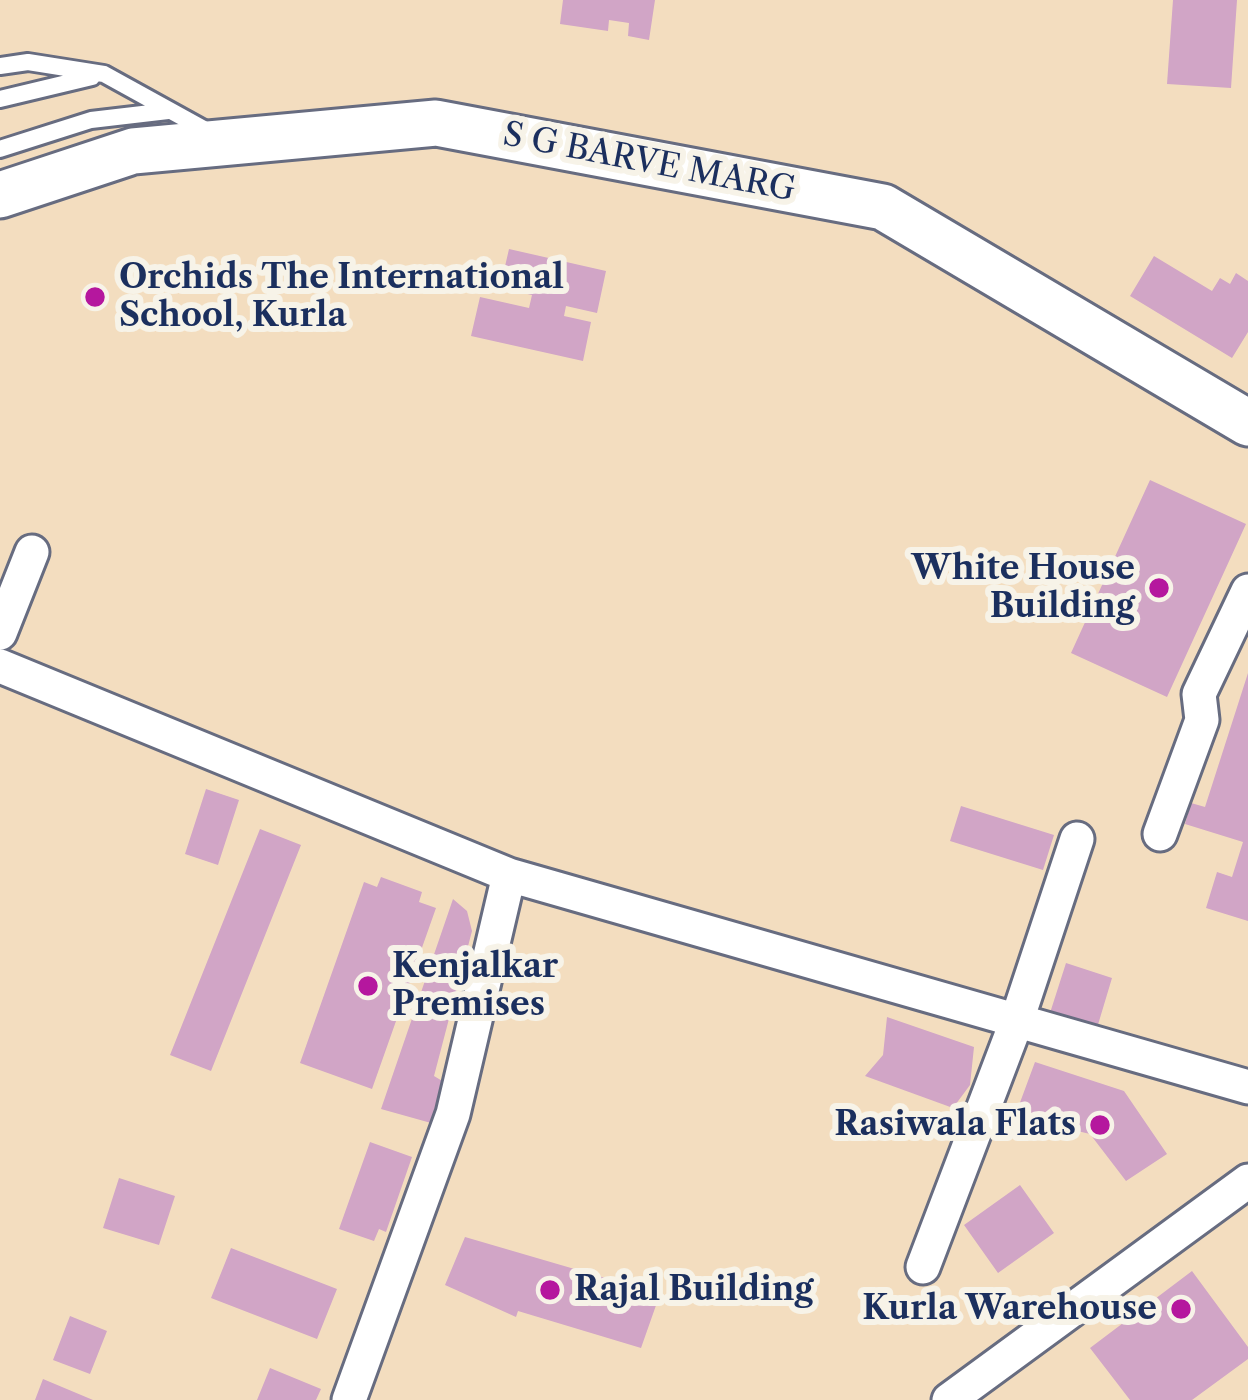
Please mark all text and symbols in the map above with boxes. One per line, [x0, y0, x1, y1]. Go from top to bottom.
street label: S G BARVE MARG [499, 115, 799, 211]
place label: Orchids The International School, Kurla [119, 258, 564, 336]
marker: Orchids The International School, Kurla [82, 284, 108, 310]
place label: White House Building [911, 549, 1135, 627]
marker: White House Building [1146, 575, 1172, 601]
place label: Kenjalkar Premises [392, 947, 558, 1025]
marker: Kenjalkar Premises [355, 973, 381, 999]
place label: Rasiwala Flats [834, 1105, 1076, 1145]
marker: Rasiwala Flats [1087, 1112, 1113, 1138]
place label: Rajal Building [574, 1270, 814, 1310]
marker: Rajal Building [537, 1277, 563, 1303]
place label: Kurla Warehouse [862, 1289, 1157, 1329]
marker: Kurla Warehouse [1168, 1296, 1194, 1322]

